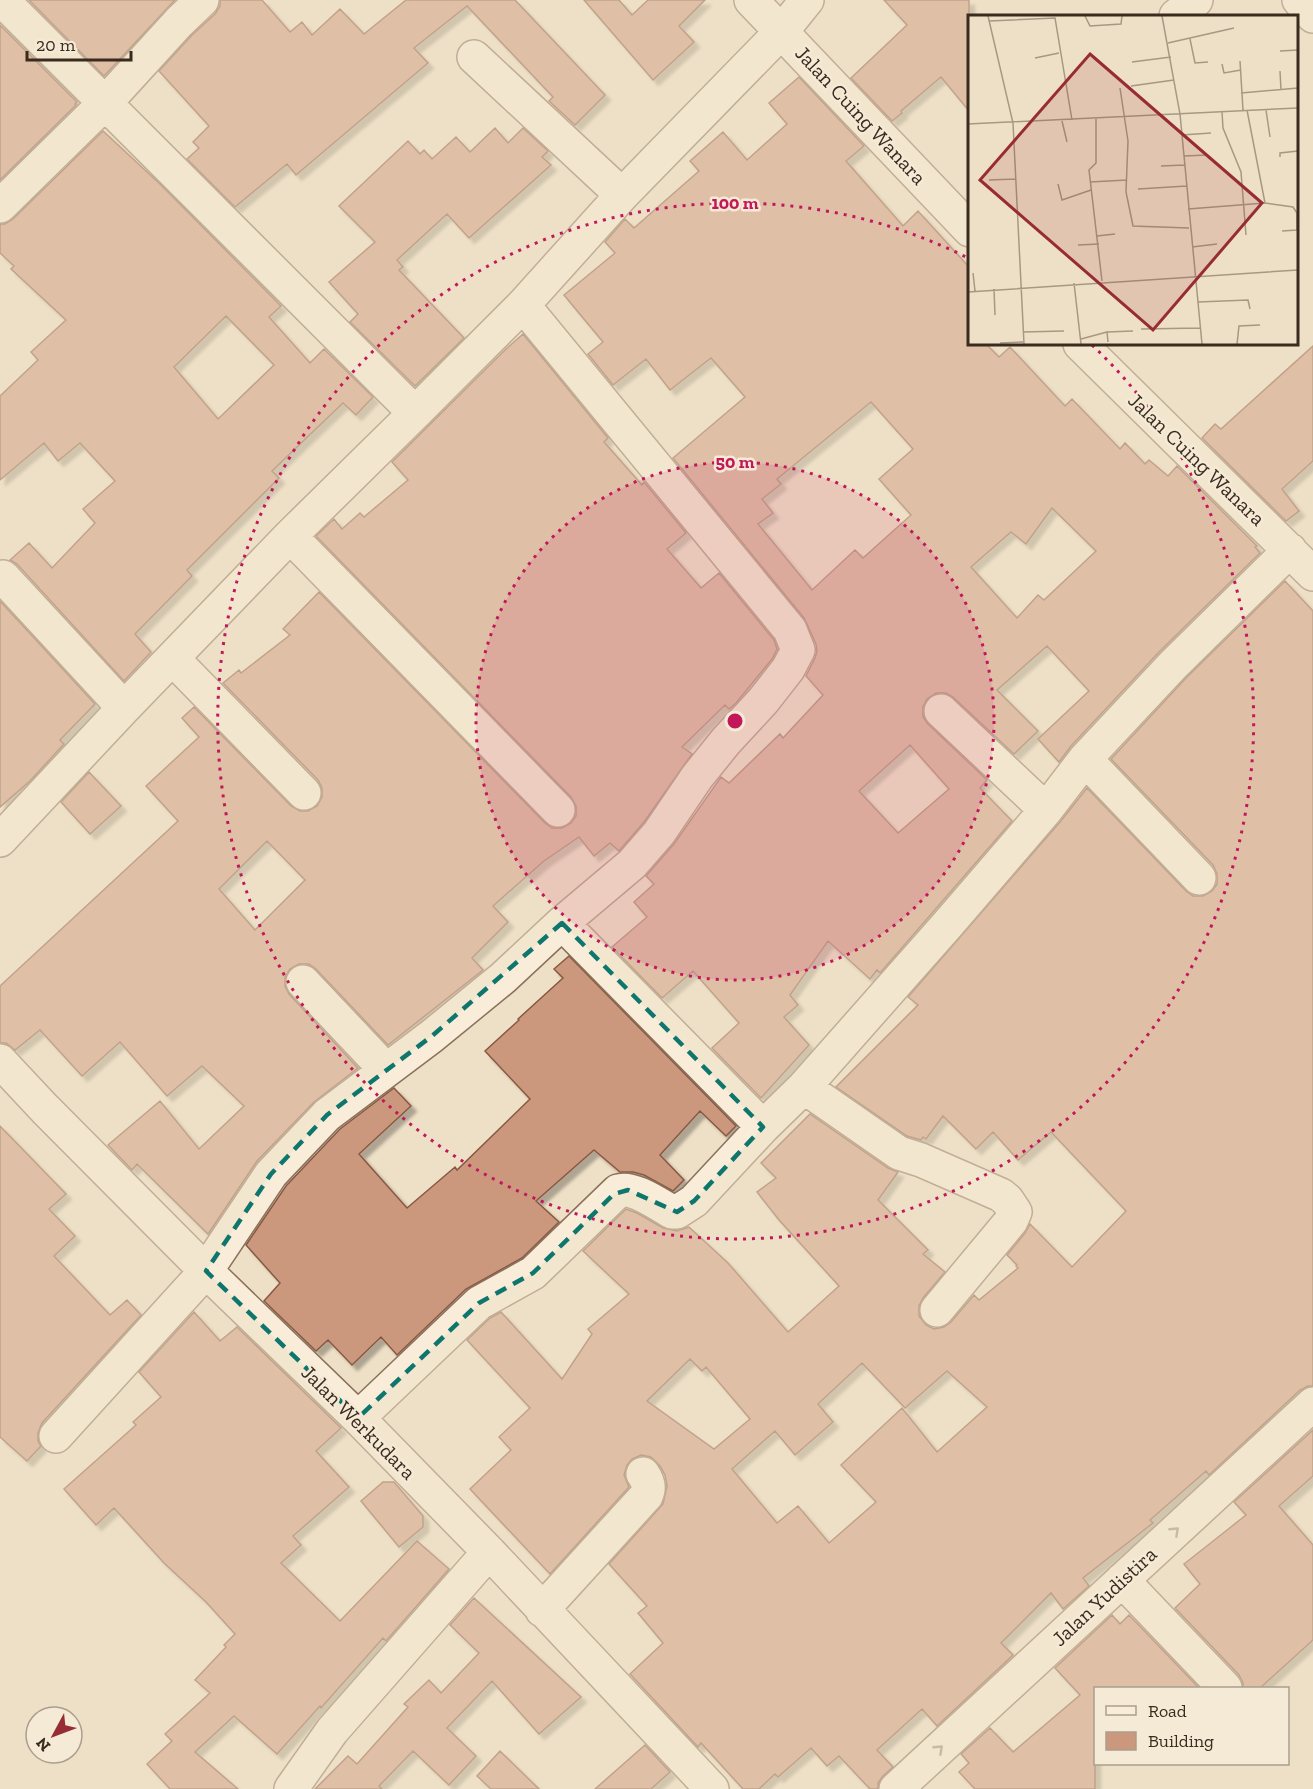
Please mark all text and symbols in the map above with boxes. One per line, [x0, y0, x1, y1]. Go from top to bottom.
inset map [968, 15, 1298, 345]
scale bar [27, 24, 130, 62]
text: 20 m [36, 34, 76, 56]
street label: Jalan Cuing Wanara [790, 40, 932, 190]
text: 100 m [711, 192, 759, 214]
street label: Jalan Cuing Wanara [1123, 387, 1271, 531]
text: 50 m [716, 451, 755, 473]
centre of rings [725, 711, 745, 731]
street label: Jalan Werkudara [297, 1360, 421, 1484]
one-way arrow [1168, 1527, 1179, 1538]
street label: Jalan Yudistira [1047, 1541, 1161, 1651]
legend [1094, 1687, 1289, 1765]
text: Road [1148, 1700, 1187, 1722]
north arrow [24, 1705, 84, 1765]
text: Building [1148, 1730, 1214, 1752]
text: N [32, 1734, 54, 1755]
one-way arrow [932, 1745, 943, 1756]

